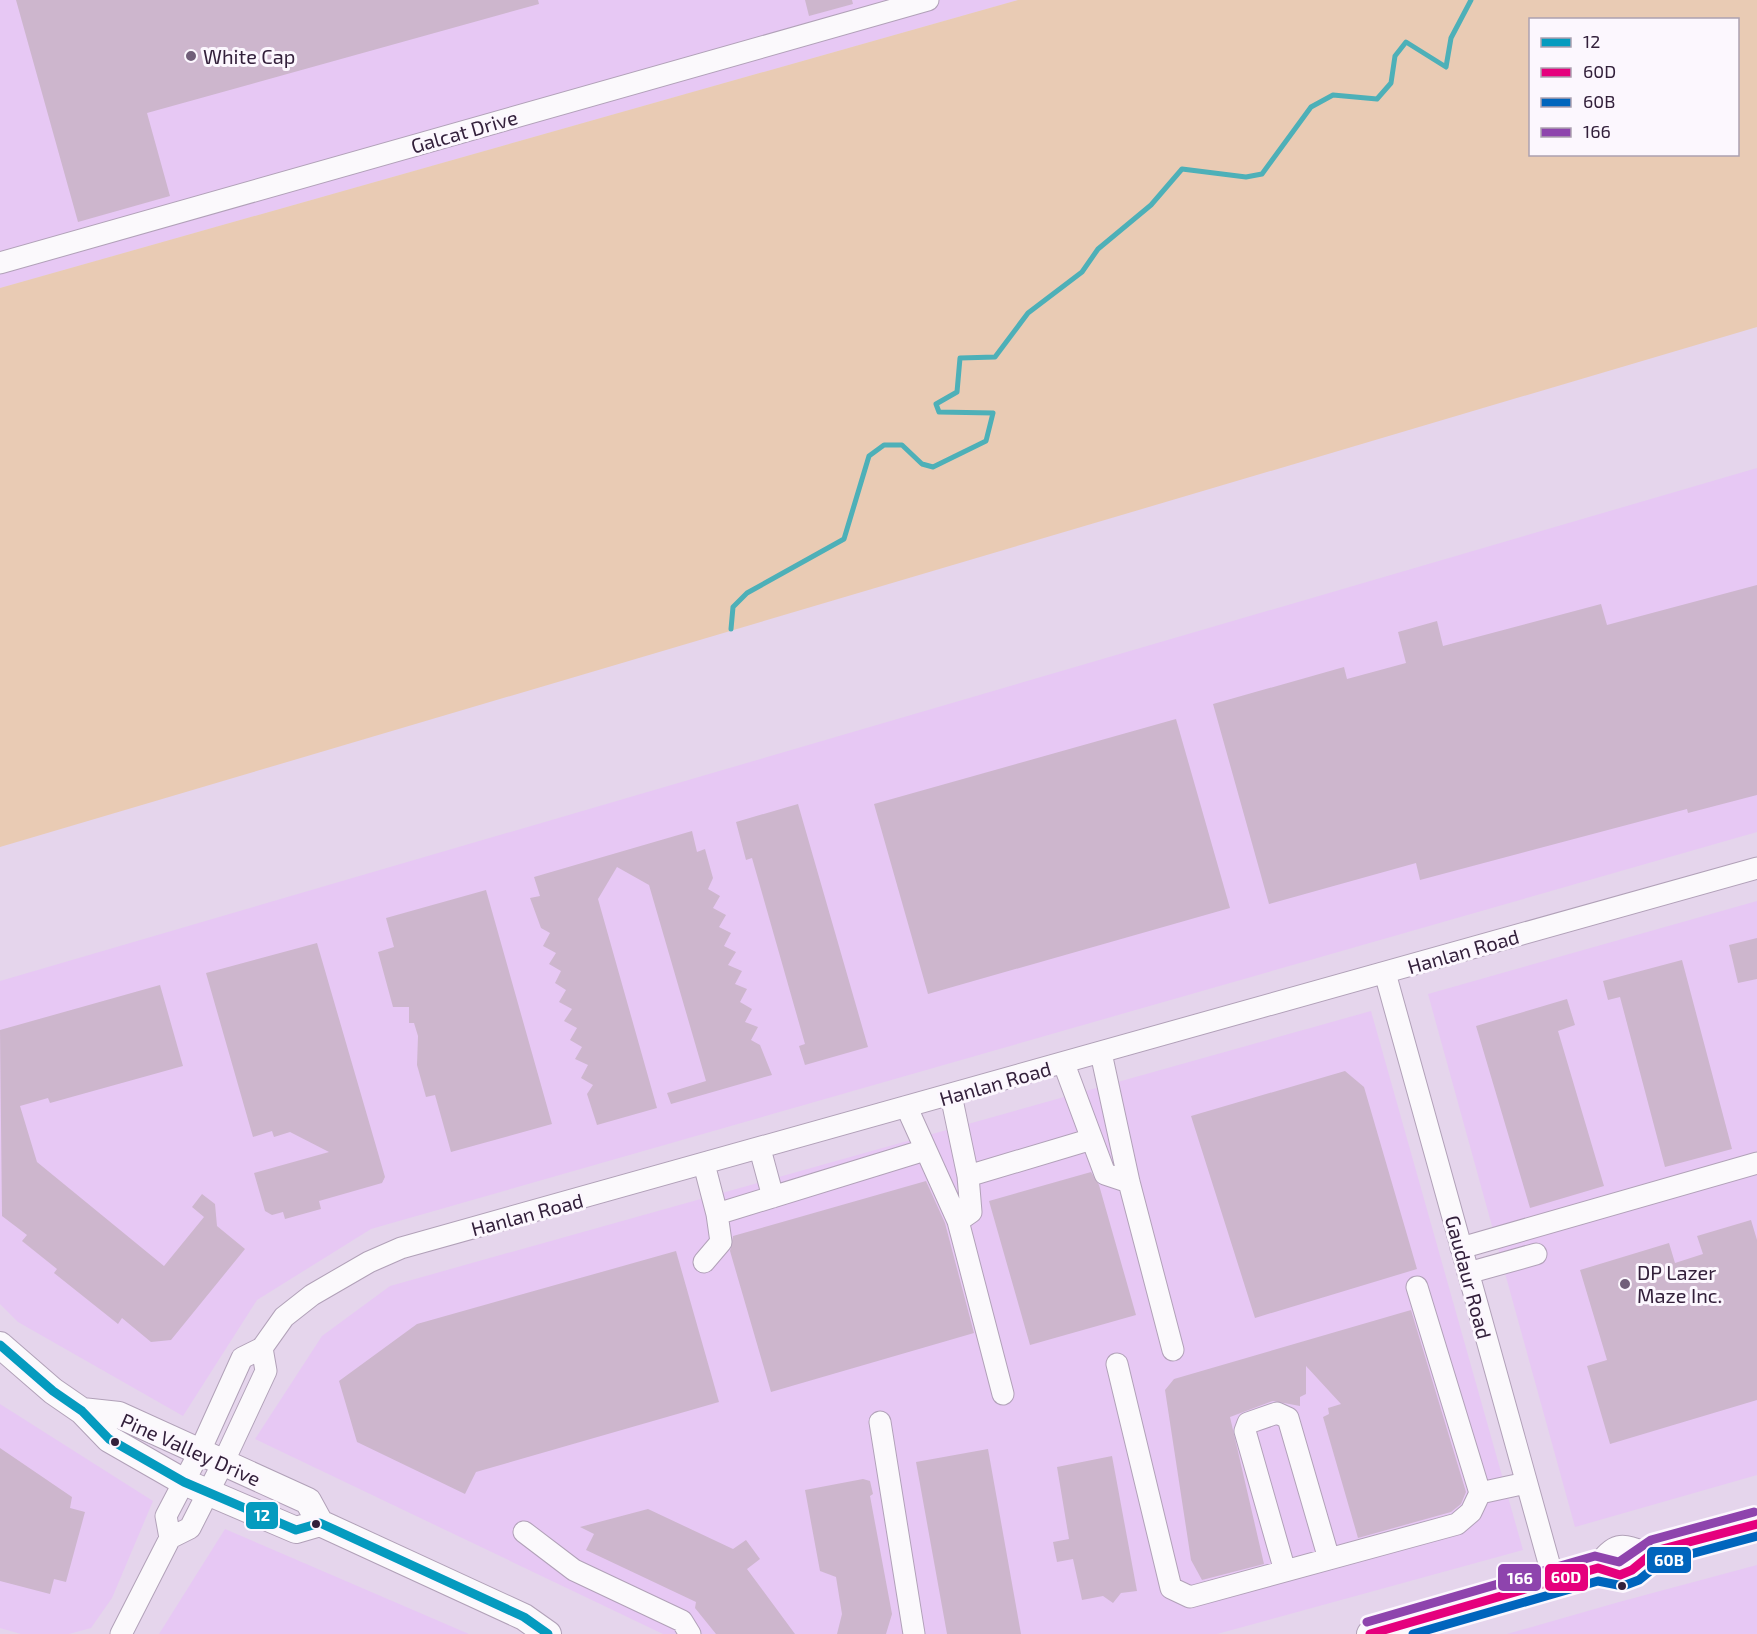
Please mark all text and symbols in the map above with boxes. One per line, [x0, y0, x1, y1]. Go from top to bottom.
legend [1529, 18, 1739, 156]
text: 12 [1583, 30, 1600, 52]
place label: White Cap [203, 44, 295, 68]
marker: White Cap [184, 49, 198, 63]
text: 60D [1583, 60, 1616, 82]
text: 60B [1583, 90, 1615, 112]
street label: Galcat Drive [408, 104, 520, 158]
text: 166 [1583, 120, 1611, 142]
street label: Hanlan Road [1404, 924, 1522, 978]
street label: Hanlan Road [936, 1056, 1054, 1110]
street label: Hanlan Road [468, 1188, 586, 1240]
street label: Gaudaur Road [1441, 1213, 1497, 1341]
place label: DP Lazer Maze Inc. [1637, 1260, 1722, 1307]
marker: DP Lazer Maze Inc. [1618, 1277, 1632, 1291]
street label: Pine Valley Drive [117, 1407, 265, 1491]
unlabelled marker [109, 1436, 121, 1448]
line badge: 12 [245, 1501, 279, 1530]
text: 12 [254, 1505, 270, 1524]
unlabelled marker [310, 1518, 322, 1530]
line badge: 60B [1646, 1546, 1692, 1574]
text: 60B [1654, 1550, 1684, 1569]
line badge: 166 [1497, 1563, 1542, 1592]
line badge: 60D [1544, 1563, 1589, 1592]
text: 60D [1551, 1567, 1581, 1586]
text: 166 [1507, 1568, 1533, 1587]
unlabelled marker [1616, 1580, 1628, 1592]

